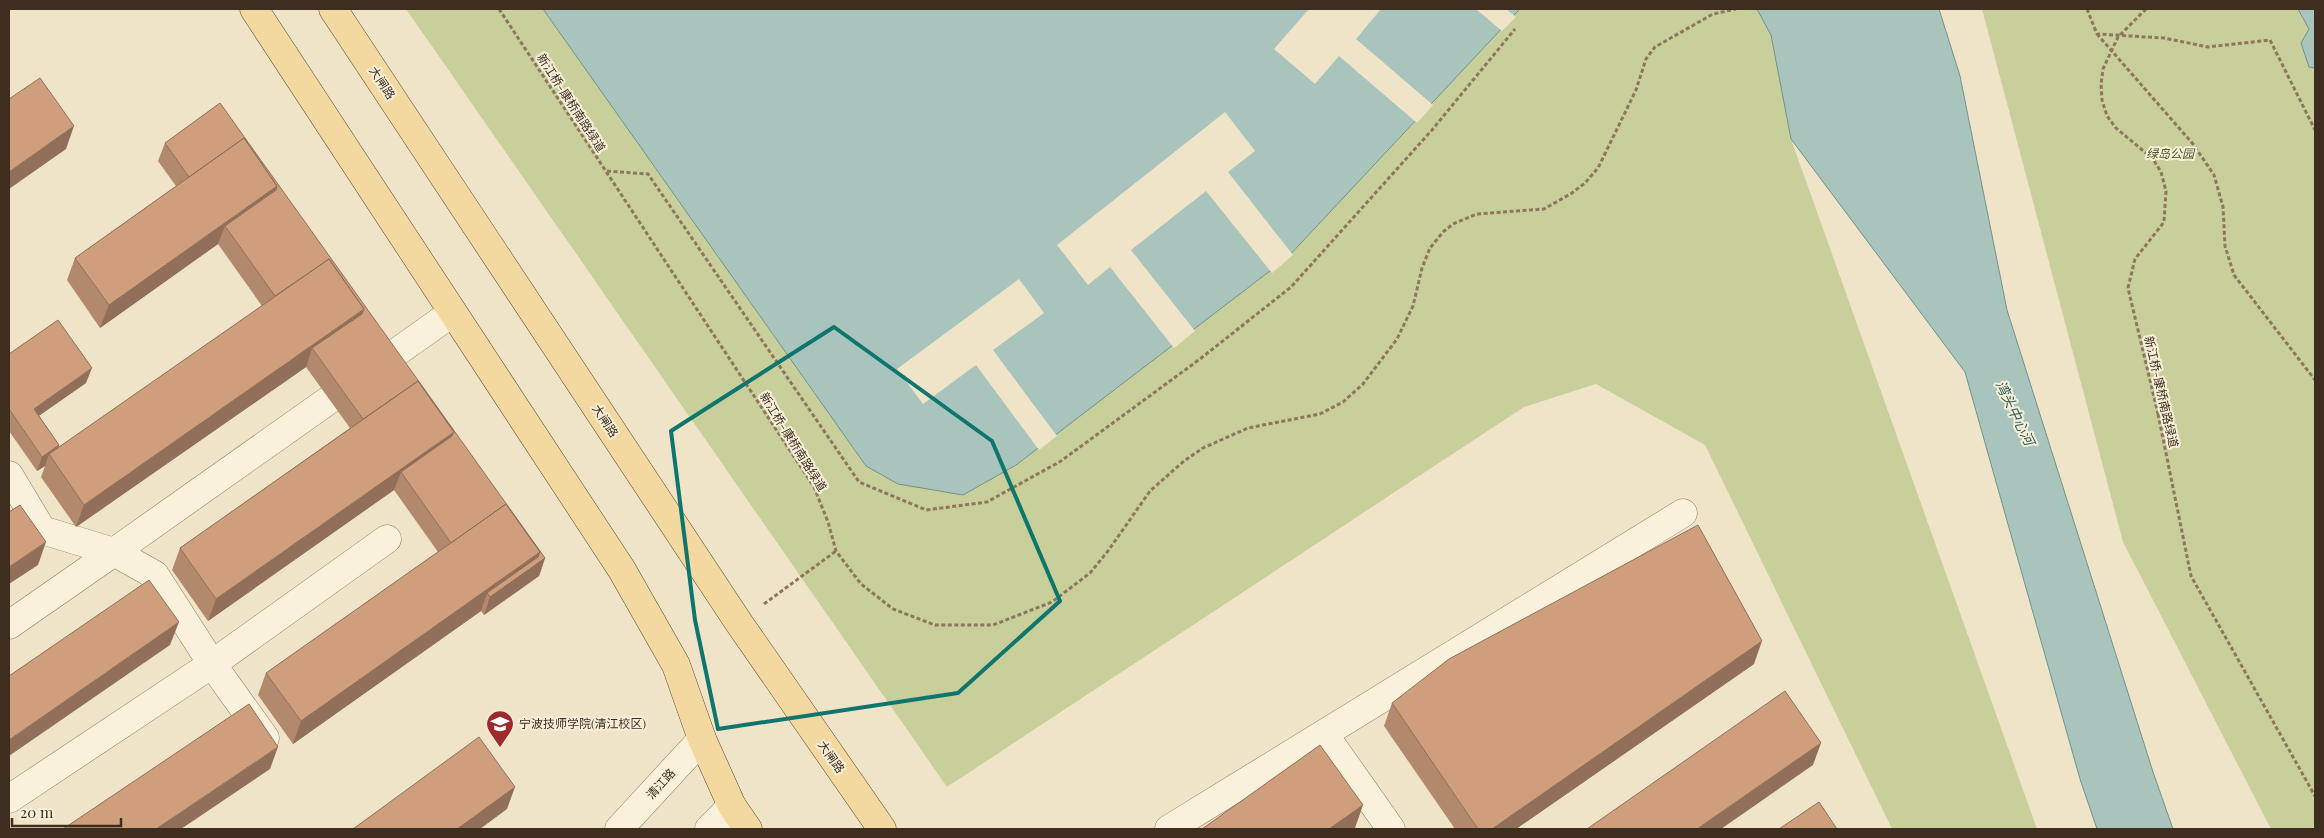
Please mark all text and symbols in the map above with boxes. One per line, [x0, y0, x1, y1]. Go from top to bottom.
street label: 新江桥-康桥南路绿道 [534, 50, 610, 155]
street label: 大闸路 [366, 63, 399, 102]
park label: 绿岛公园 [2146, 145, 2196, 161]
street label: 新江桥-康桥南路绿道 [2141, 334, 2183, 449]
water label: 湾头中心河 [1992, 377, 2041, 451]
street label: 新江桥-康桥南路绿道 [757, 389, 831, 494]
street label: 大闸路 [589, 401, 622, 440]
school or university icon: 宁波技师学院(清江校区) [485, 709, 515, 748]
place label: 宁波技师学院(清江校区) [519, 715, 646, 731]
street label: 大闸路 [815, 737, 849, 776]
street label: 清江路 [642, 765, 678, 802]
scale bar [12, 796, 121, 828]
text: 20 m [20, 802, 54, 822]

